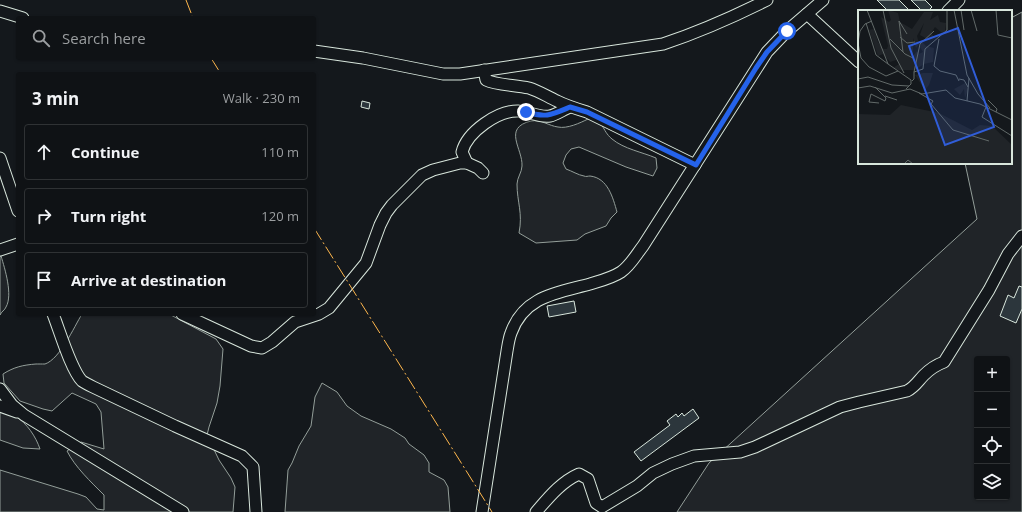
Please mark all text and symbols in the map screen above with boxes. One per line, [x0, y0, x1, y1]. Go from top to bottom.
inset map [858, 10, 1012, 164]
search box [16, 16, 316, 60]
route start [778, 22, 796, 40]
icon: search [30, 27, 52, 49]
text: Search here [62, 28, 146, 48]
text: 3 min [32, 87, 79, 110]
text: Walk · 230 m [223, 89, 300, 107]
route end [517, 103, 535, 121]
icon: ahead [33, 141, 55, 163]
text: Continue [71, 142, 139, 162]
text: 110 m [261, 143, 299, 161]
icon: right [33, 205, 55, 227]
text: Turn right [71, 206, 146, 226]
text: 120 m [261, 207, 299, 225]
icon: arrive [33, 269, 55, 291]
text: Arrive at destination [71, 270, 226, 290]
map controls [974, 356, 1010, 500]
button: + [974, 356, 1010, 392]
button: − [974, 392, 1010, 428]
button: locate [974, 428, 1010, 464]
button: layers [974, 464, 1010, 500]

